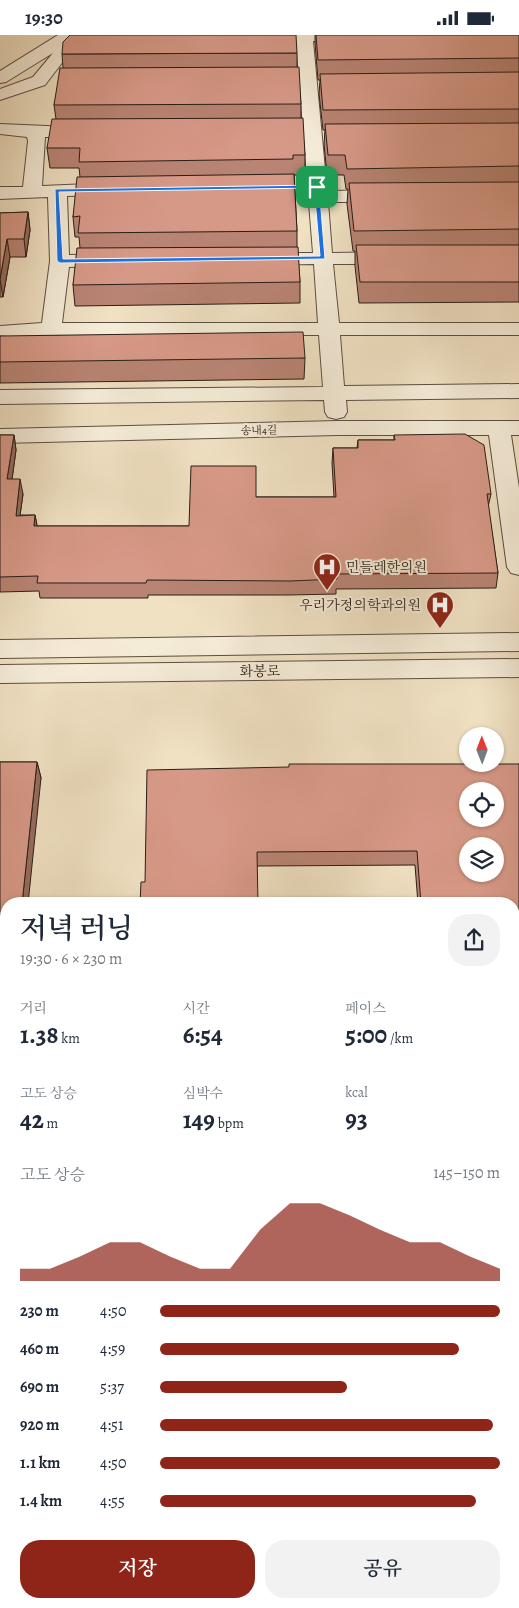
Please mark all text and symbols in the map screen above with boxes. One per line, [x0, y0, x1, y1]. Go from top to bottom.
text: 19:30 [25, 5, 63, 31]
pin [296, 166, 338, 208]
icon: arrive [303, 173, 331, 201]
street label: 송내4길 [240, 423, 278, 438]
hospital icon: 민들레한의원 [312, 552, 342, 591]
place label: 민들레한의원 [346, 558, 427, 577]
hospital icon: 우리가정의학과의원 [425, 590, 455, 629]
place label: 우리가정의학과의원 [299, 596, 421, 615]
street label: 화봉로 [240, 662, 281, 681]
north arrow [459, 727, 504, 773]
map controls [459, 727, 504, 882]
button: locate [459, 782, 504, 827]
button: layers [459, 837, 504, 882]
text: 저녁 러닝 [20, 910, 133, 948]
button: share [448, 914, 500, 966]
text: 19:30 · 6 × 230 m [20, 948, 122, 970]
text: 거리 [20, 999, 47, 1018]
text: 시간 [183, 999, 210, 1018]
text: 페이스 [345, 999, 386, 1018]
text: 1.38 [20, 1018, 59, 1052]
text: 6:54 [183, 1018, 223, 1052]
text: 5:00 [345, 1018, 387, 1052]
text: km [59, 1029, 80, 1048]
text: /km [387, 1029, 413, 1048]
text: kcal [345, 1083, 368, 1102]
text: 고도 상승 [20, 1084, 77, 1103]
text: 심박수 [183, 1084, 223, 1103]
text: 93 [345, 1102, 368, 1136]
text: 42 [20, 1103, 44, 1137]
text: 149 [183, 1103, 215, 1137]
text: m [44, 1114, 58, 1133]
text: bpm [215, 1114, 244, 1133]
text: 145–150 m [433, 1162, 500, 1184]
text: 고도 상승 [20, 1164, 85, 1186]
text: 230 m [20, 1300, 59, 1322]
text: 4:50 [100, 1300, 126, 1322]
text: 460 m [20, 1338, 59, 1360]
text: 4:59 [100, 1338, 125, 1360]
text: 690 m [20, 1376, 59, 1398]
text: 5:37 [100, 1376, 124, 1398]
text: 920 m [20, 1414, 59, 1436]
text: 4:51 [100, 1414, 123, 1436]
text: 1.1 km [20, 1452, 60, 1474]
text: 4:50 [100, 1452, 126, 1474]
text: 1.4 km [20, 1490, 62, 1512]
text: 4:55 [100, 1490, 125, 1512]
button: 저장 [20, 1540, 255, 1598]
button: 공유 [265, 1540, 500, 1598]

